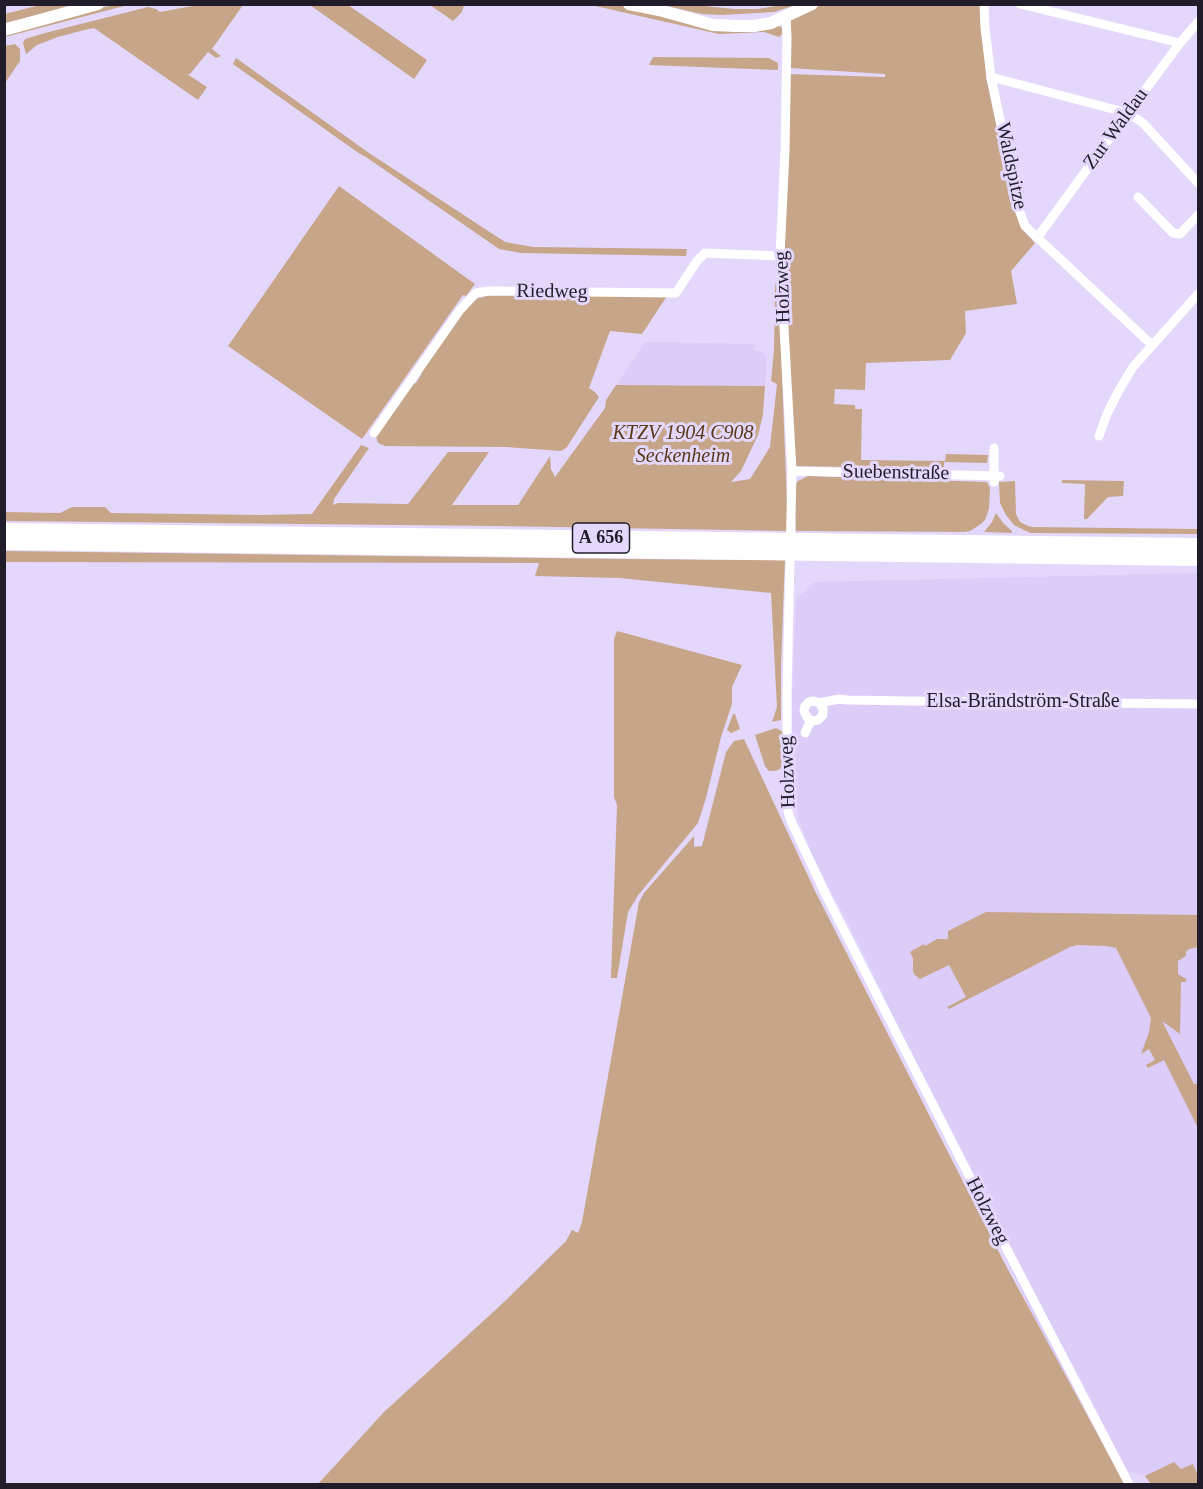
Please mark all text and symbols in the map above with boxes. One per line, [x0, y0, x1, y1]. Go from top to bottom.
street label: Zur Waldau [1079, 84, 1153, 174]
street label: Waldspitze [990, 120, 1032, 212]
street label: Holzweg [770, 251, 796, 323]
street label: Riedweg [516, 279, 588, 305]
park label: KTZV 1904 C908 Seckenheim [612, 422, 754, 469]
street label: Suebenstraße [842, 460, 950, 486]
road number: A 656 [572, 523, 630, 553]
street label: Elsa-Brändström-Straße [926, 690, 1120, 714]
street label: Holzweg [775, 736, 801, 808]
street label: Holzweg [960, 1173, 1014, 1249]

